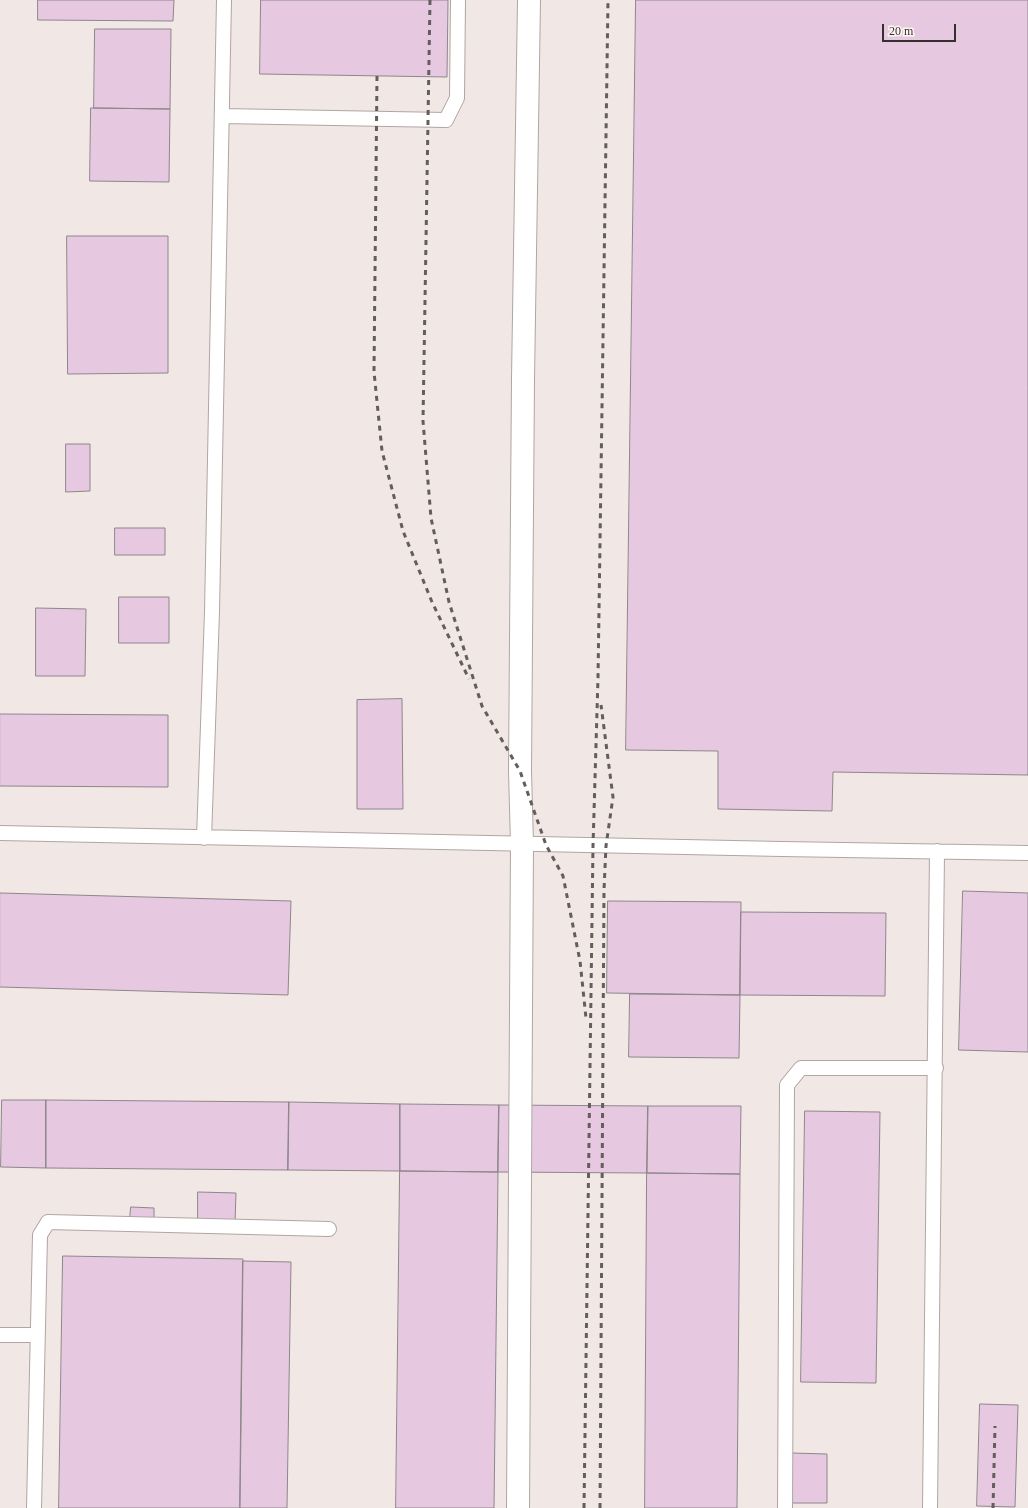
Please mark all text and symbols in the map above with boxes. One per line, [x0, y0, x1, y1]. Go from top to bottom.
scale bar [884, 16, 958, 42]
text: 20 m [889, 24, 913, 38]

